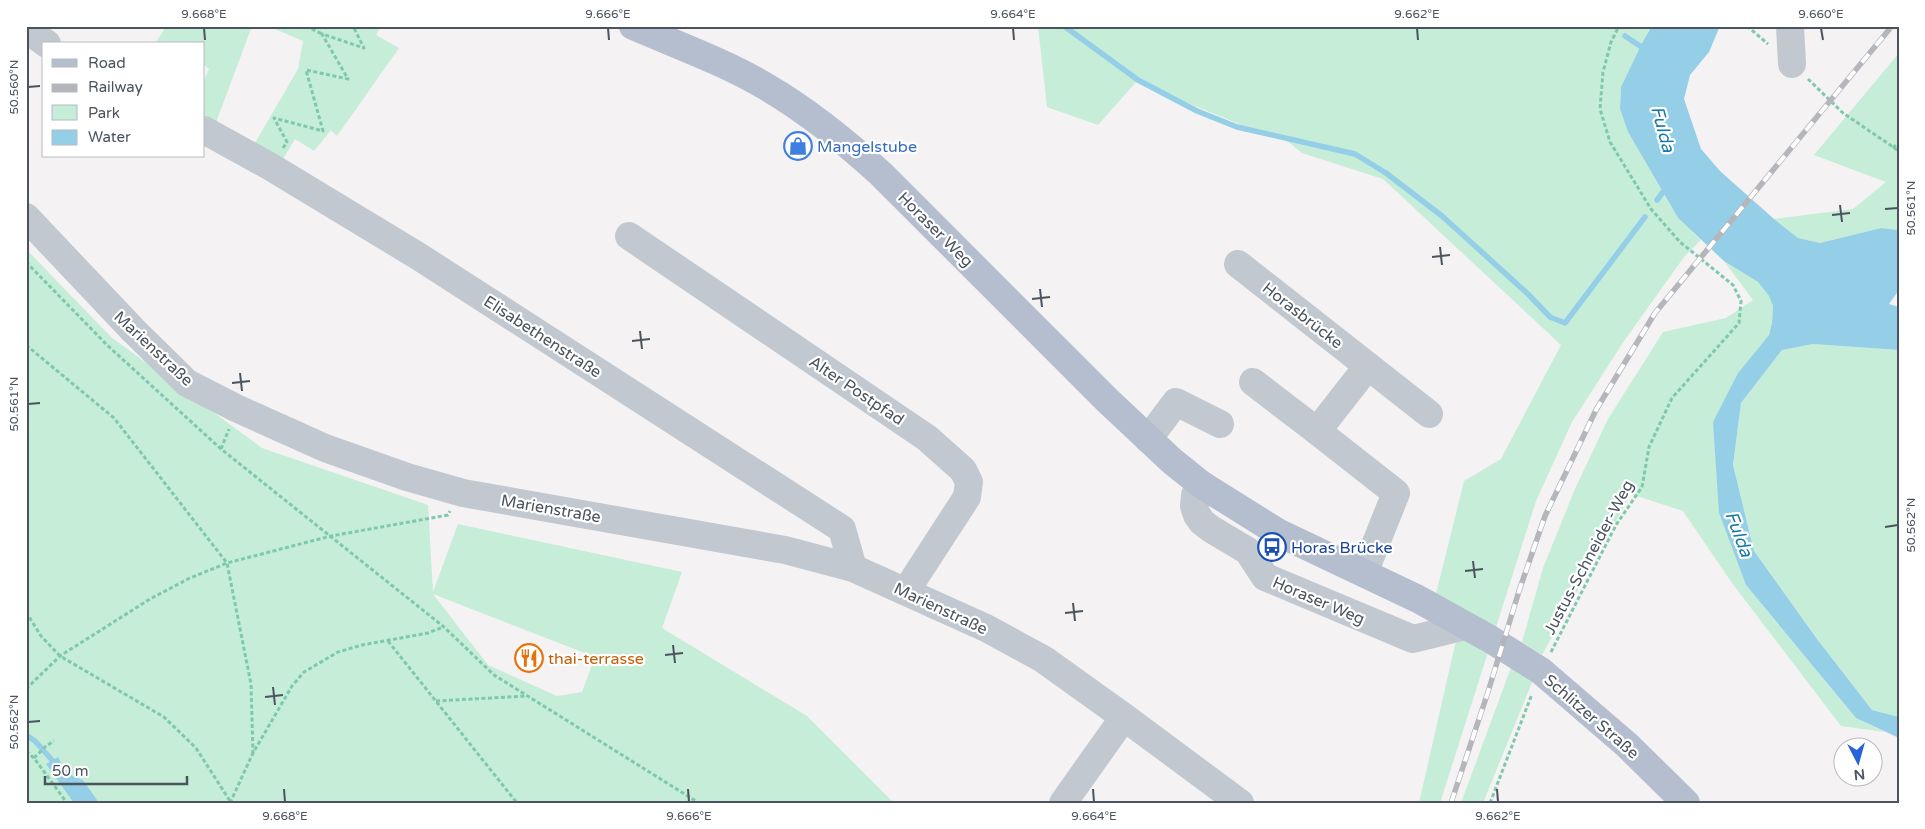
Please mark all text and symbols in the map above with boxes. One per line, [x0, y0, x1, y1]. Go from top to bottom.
text: 9.668°E [181, 7, 227, 21]
text: 9.666°E [585, 7, 631, 21]
text: 9.664°E [990, 7, 1036, 21]
text: 9.662°E [1394, 7, 1440, 21]
text: 9.660°E [1798, 7, 1844, 21]
legend [42, 42, 205, 158]
text: Road [88, 54, 126, 72]
text: 50.560°N [7, 60, 21, 114]
text: Railway [88, 78, 143, 96]
water label: Fulda [1646, 103, 1680, 156]
text: Park [88, 104, 120, 122]
text: Water [88, 128, 131, 146]
shop icon: Mangelstube [783, 131, 813, 161]
place label: Mangelstube [817, 137, 917, 157]
text: 50.561°N [1904, 181, 1918, 235]
street label: Horaser Weg [893, 188, 977, 272]
street label: Horasbrücke [1258, 278, 1347, 353]
street label: Elisabethenstraße [480, 291, 605, 382]
street label: Marienstraße [110, 307, 197, 390]
street label: Alter Postpfad [805, 352, 908, 430]
text: 50.561°N [7, 377, 21, 431]
street label: Justus-Schneider-Weg [1540, 477, 1638, 638]
street label: Marienstraße [499, 490, 602, 528]
text: 50.562°N [1904, 498, 1918, 552]
water label: Fulda [1720, 508, 1758, 561]
bus stop icon: Horas Brücke [1257, 532, 1287, 562]
place label: Horas Brücke [1291, 538, 1393, 558]
street label: Horaser Weg [1269, 573, 1368, 629]
street label: Marienstraße [891, 579, 991, 639]
restaurant icon: thai-terrasse [514, 643, 544, 673]
place label: thai-terrasse [548, 649, 644, 669]
street label: Schlitzer Straße [1540, 670, 1643, 763]
text: 50.562°N [7, 695, 21, 749]
north arrow [1832, 736, 1882, 786]
scale bar [45, 754, 188, 786]
text: 50 m [52, 762, 89, 780]
text: N [1853, 765, 1866, 783]
text: 9.668°E [262, 809, 308, 823]
text: 9.666°E [666, 809, 712, 823]
text: 9.664°E [1071, 809, 1117, 823]
text: 9.662°E [1475, 809, 1521, 823]

